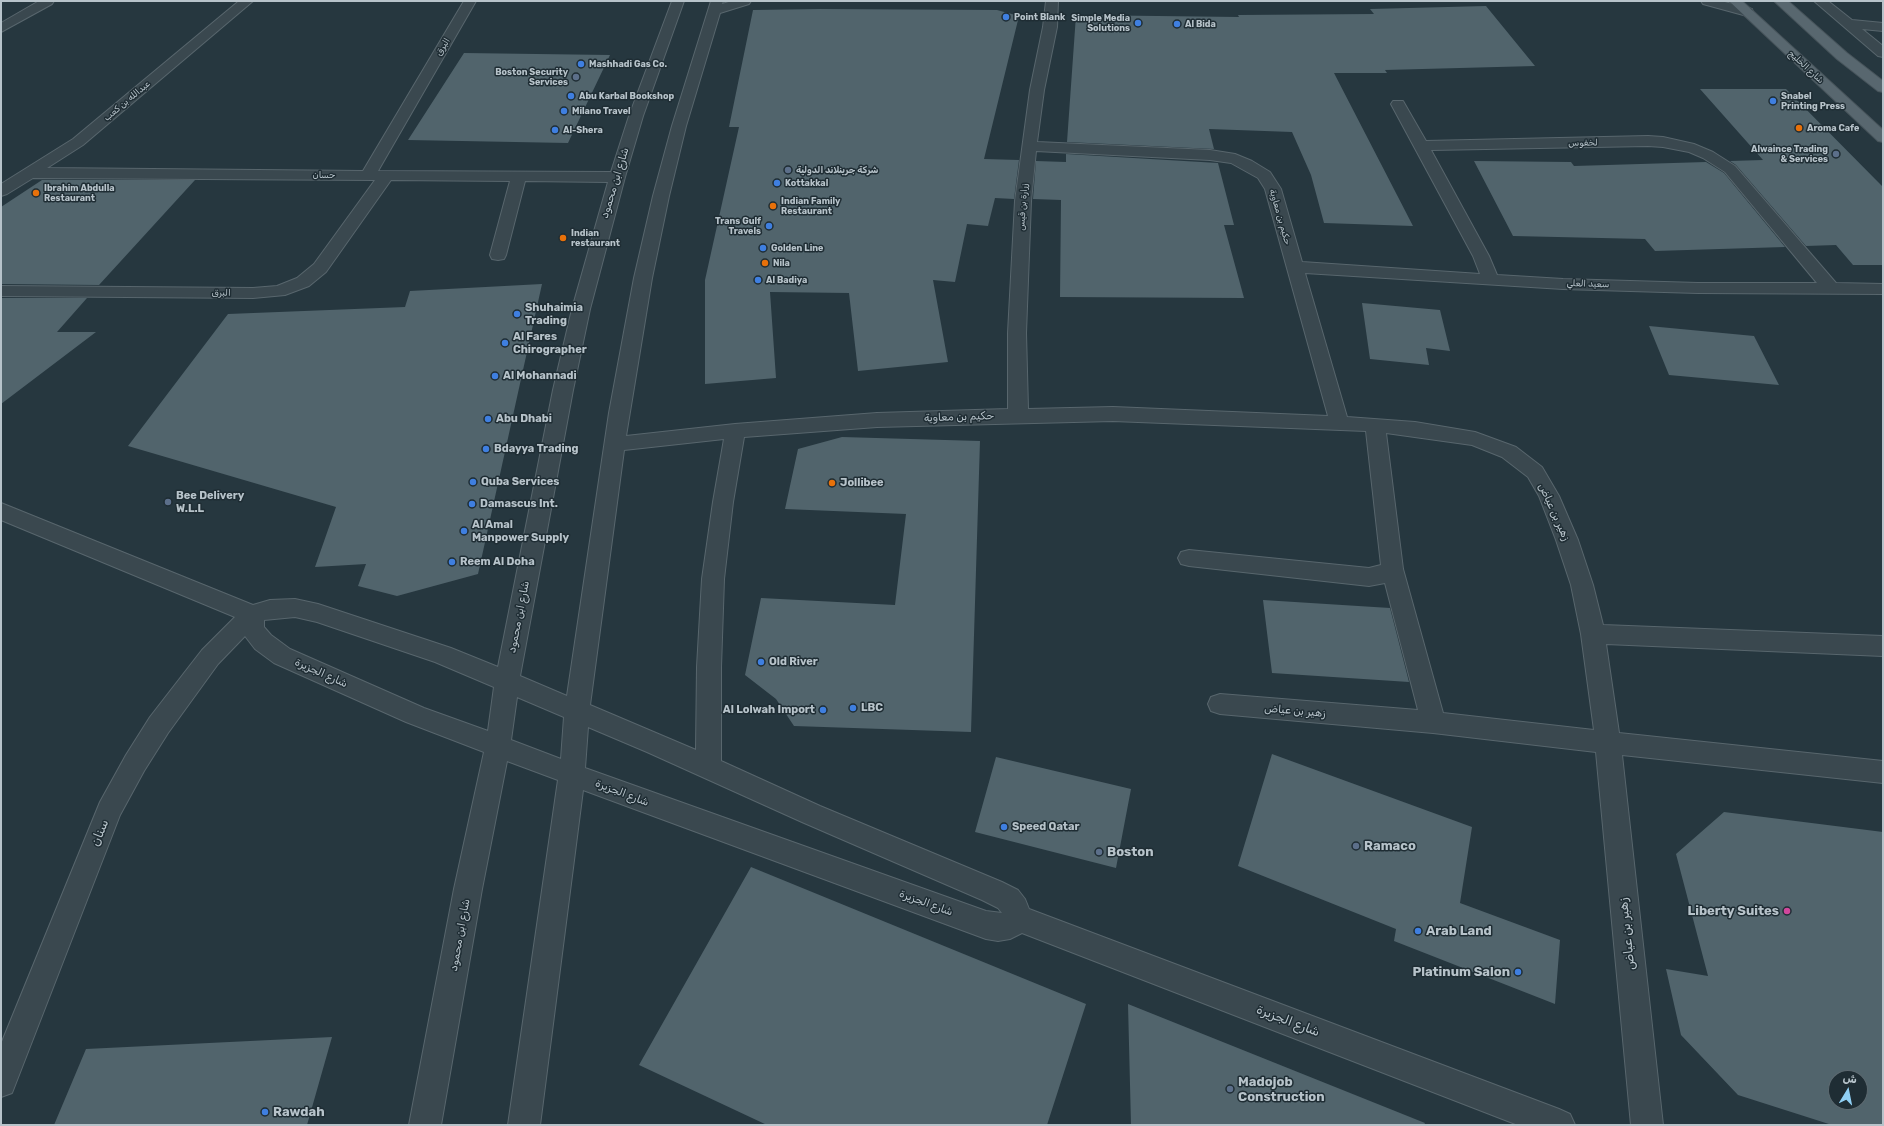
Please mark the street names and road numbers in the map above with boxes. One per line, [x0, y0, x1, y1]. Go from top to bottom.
street label: البرق [433, 36, 453, 58]
street label: شارع الخليج [1786, 48, 1826, 86]
street label: عبدالله بن كعب [102, 79, 152, 123]
street label: لخفوس [1568, 137, 1598, 149]
street label: شارع ابن محمود [598, 146, 632, 220]
street label: حسان [313, 170, 335, 180]
street label: زرارة بن قيس [1016, 183, 1030, 231]
street label: حكيم بن معاوية [1267, 188, 1293, 246]
street label: سعيد العلي [1566, 278, 1610, 290]
street label: البرق [211, 287, 231, 299]
street label: حكيم بن معاوية [924, 409, 994, 425]
street label: زهير بن عياض [1535, 481, 1573, 543]
street label: شارع ابن محمود [506, 580, 532, 654]
street label: شارع الجزيرة [293, 656, 349, 690]
street label: زهير بن عياض [1264, 702, 1326, 720]
street label: شارع الجزيرة [593, 777, 651, 809]
street label: سنان [88, 817, 112, 849]
street label: شارع الجزيرة [897, 887, 955, 919]
street label: زهير بن عياض [1615, 897, 1639, 971]
street label: شارع ابن محمود [447, 898, 473, 972]
street label: شارع الجزيرة [1254, 1002, 1322, 1040]

